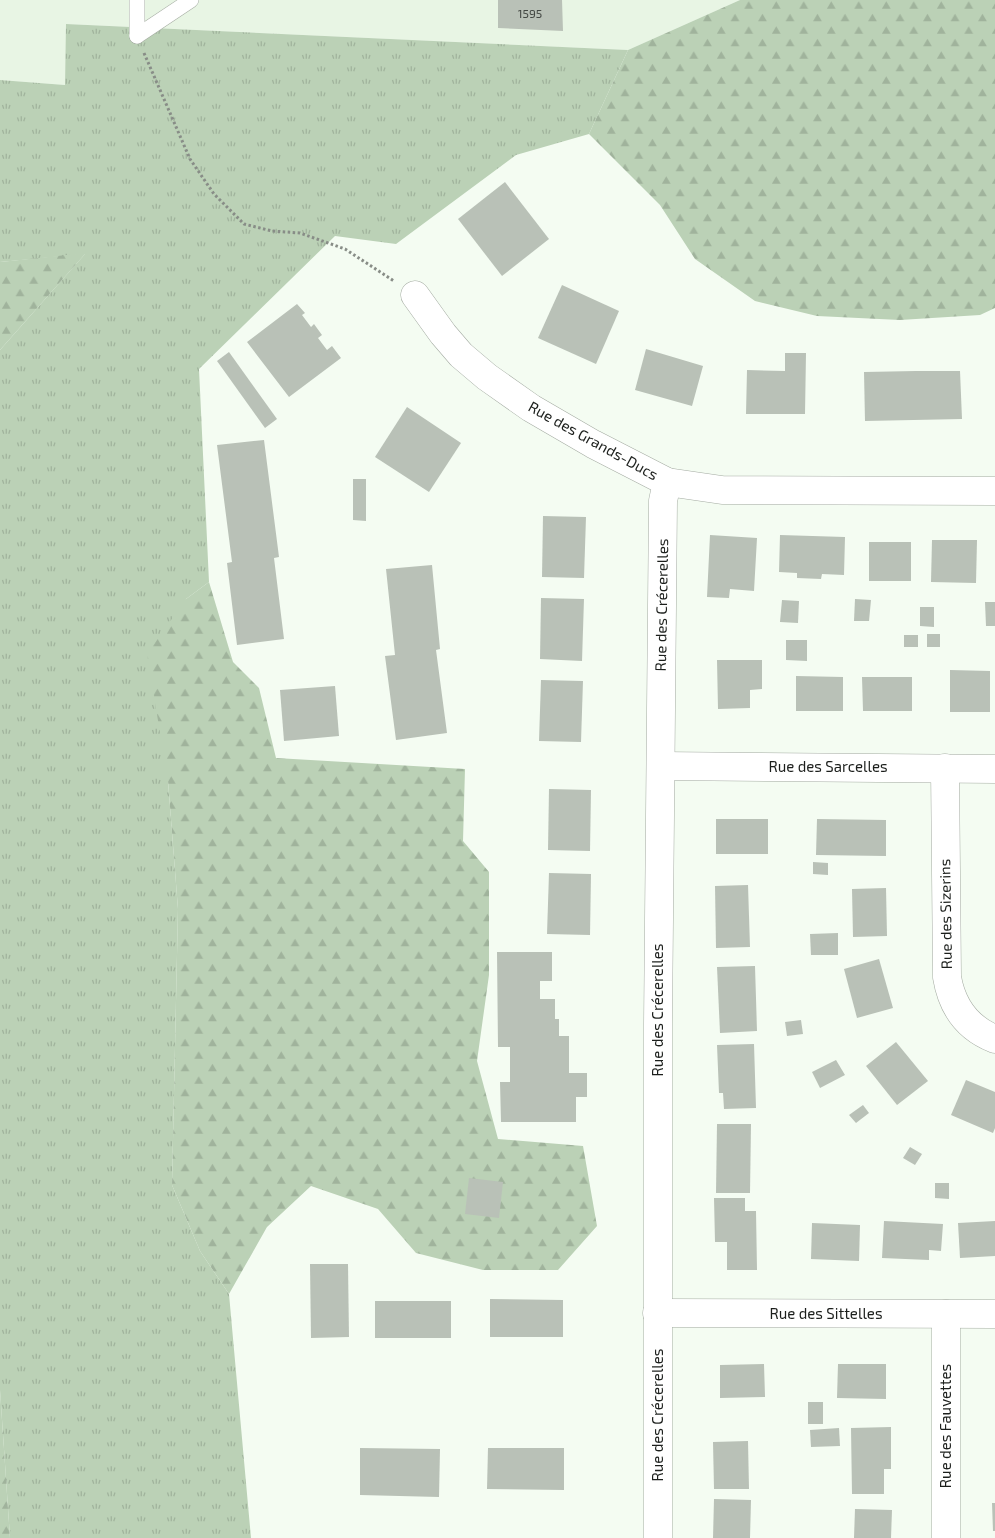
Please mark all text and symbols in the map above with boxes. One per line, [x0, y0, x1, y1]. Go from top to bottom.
house number: 1595 [518, 6, 542, 20]
street label: Rue des Grands-Ducs [525, 397, 662, 483]
street label: Rue des Crécerelles [651, 538, 671, 672]
street label: Rue des Sarcelles [768, 757, 888, 775]
street label: Rue des Sizerins [935, 859, 955, 970]
street label: Rue des Crécerelles [648, 944, 666, 1077]
street label: Rue des Sittelles [769, 1304, 883, 1322]
street label: Rue des Crécerelles [648, 1349, 666, 1482]
street label: Rue des Fauvettes [936, 1364, 954, 1488]

